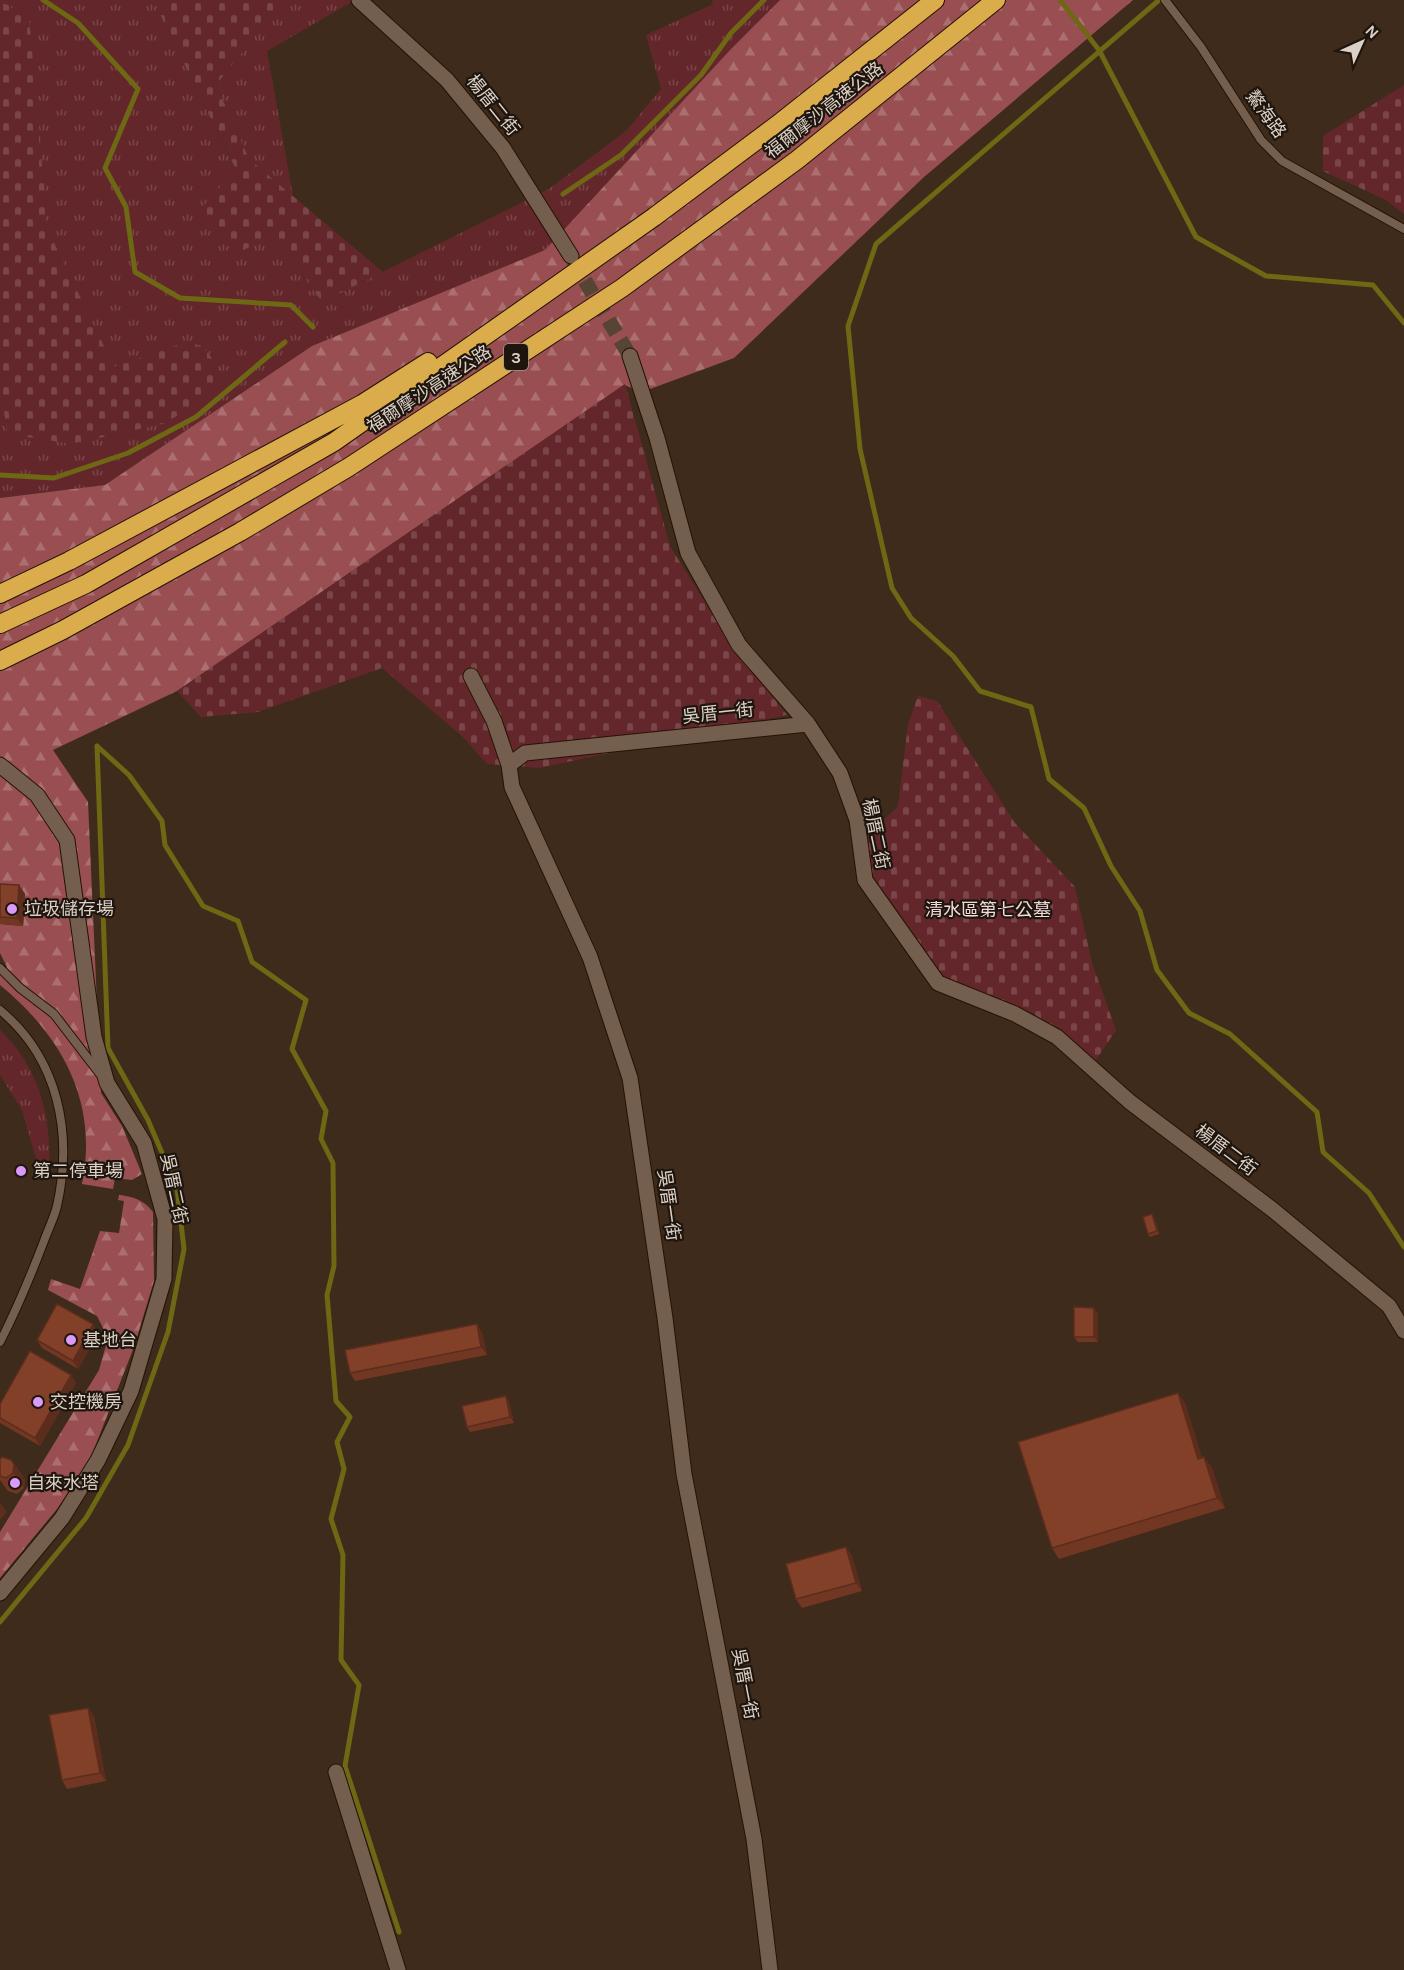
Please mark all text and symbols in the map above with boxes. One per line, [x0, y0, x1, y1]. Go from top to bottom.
north arrow [1332, 12, 1392, 72]
text: N [1361, 21, 1383, 43]
street label: 福爾摩沙高速公路 [760, 57, 888, 163]
street label: 楊厝二街 [462, 70, 524, 140]
street label: 鰲海路 [1241, 86, 1291, 142]
street label: 福爾摩沙高速公路 [363, 341, 495, 437]
road number: 3 [504, 344, 528, 370]
street label: 吳厝一街 [681, 698, 755, 728]
street label: 楊厝二街 [858, 796, 894, 872]
place label: 垃圾儲存場 [24, 898, 114, 920]
park label: 清水區第七公墓 [925, 899, 1051, 921]
marker: 垃圾儲存場 [5, 902, 19, 916]
street label: 楊厝二街 [1191, 1120, 1261, 1180]
street label: 吳厝二街 [156, 1151, 192, 1227]
place label: 第二停車場 [33, 1160, 123, 1182]
marker: 第二停車場 [14, 1164, 28, 1178]
street label: 吳厝一街 [653, 1168, 685, 1242]
place label: 基地台 [83, 1329, 137, 1351]
marker: 基地台 [64, 1333, 78, 1347]
place label: 交控機房 [50, 1391, 122, 1413]
marker: 交控機房 [31, 1395, 45, 1409]
place label: 自來水塔 [27, 1472, 99, 1494]
marker: 自來水塔 [8, 1476, 22, 1490]
street label: 吳厝一街 [727, 1647, 763, 1721]

